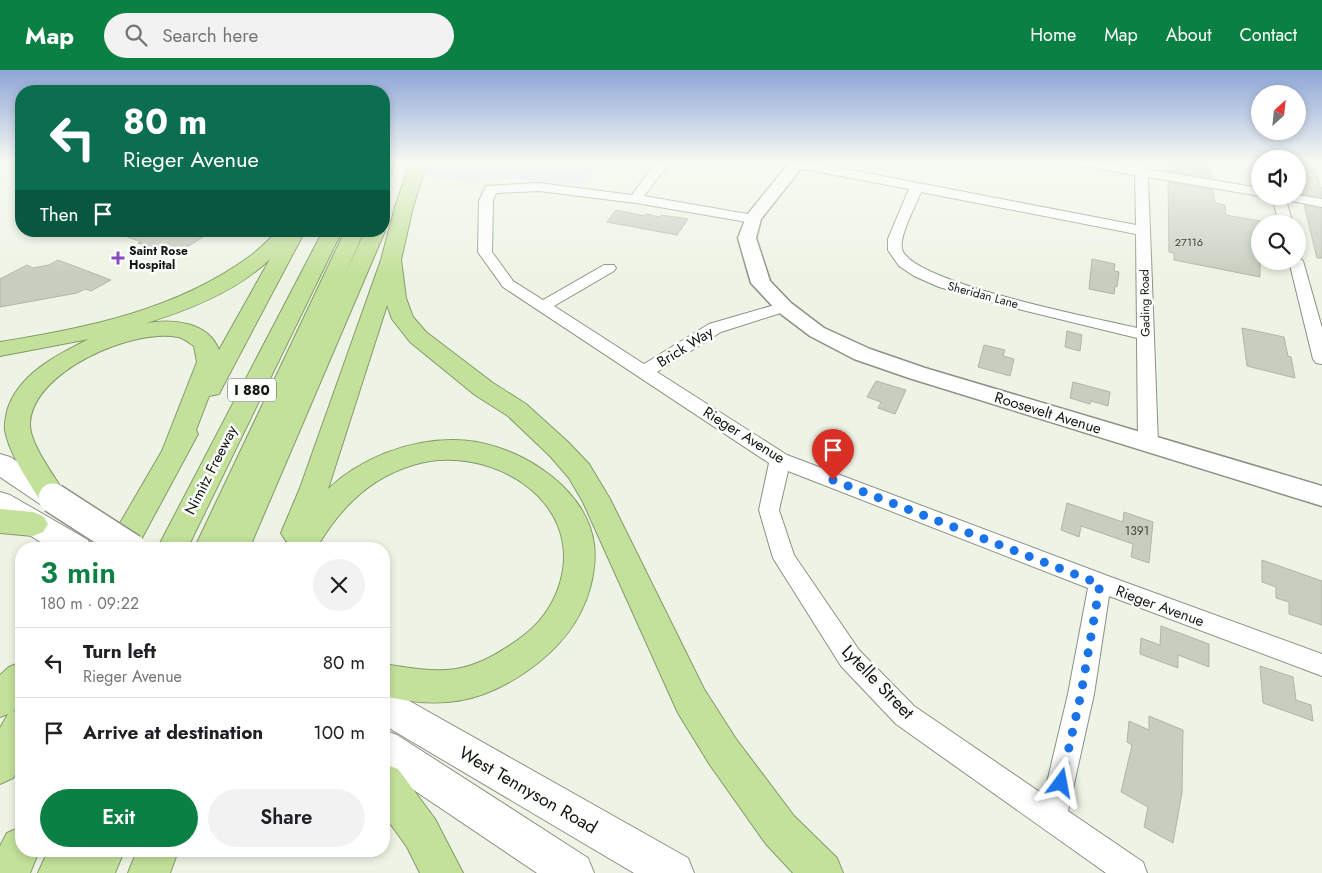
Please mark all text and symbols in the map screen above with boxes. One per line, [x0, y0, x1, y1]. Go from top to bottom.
search box [104, 13, 454, 58]
text: Map [25, 18, 74, 53]
icon: search [122, 21, 150, 49]
text: Search here [162, 22, 258, 49]
text: Home [1030, 22, 1076, 48]
text: Map [1104, 22, 1138, 48]
text: About [1166, 22, 1211, 48]
text: Contact [1239, 22, 1297, 48]
north arrow [1251, 85, 1306, 140]
map controls [1251, 85, 1306, 270]
text: 80 m [123, 97, 207, 147]
icon: left [40, 105, 105, 170]
text: Rieger Avenue [123, 143, 259, 175]
button: sound [1251, 150, 1306, 205]
icon: arrive [89, 200, 117, 228]
text: Then [40, 201, 79, 228]
button: search [1251, 215, 1306, 270]
house number: 27116 [1175, 234, 1203, 250]
place label: Saint Rose Hospital [129, 242, 188, 274]
marker: Saint Rose Hospital [111, 251, 125, 265]
street label: Gading Road [1135, 269, 1155, 337]
street label: Sheridan Lane [946, 277, 1020, 313]
street label: Brick Way [653, 321, 718, 373]
road number: I 880 [228, 378, 276, 402]
street label: Roosevelt Avenue [992, 386, 1104, 440]
street label: Rieger Avenue [699, 401, 789, 469]
street label: Nimitz Freeway [179, 421, 243, 518]
pin [812, 429, 854, 480]
icon: arrive [819, 436, 847, 464]
house number: 1391 [1125, 522, 1149, 540]
text: 3 min [40, 551, 116, 594]
button: close [313, 559, 365, 611]
street label: Rieger Avenue [1113, 580, 1208, 632]
text: 180 m · 09:22 [40, 592, 139, 615]
text: Turn left [83, 638, 156, 665]
street label: Lytelle Street [836, 639, 921, 726]
icon: left [40, 649, 68, 677]
text: 80 m [323, 649, 365, 676]
text: Rieger Avenue [83, 665, 182, 688]
icon: arrive [40, 719, 68, 747]
text: Arrive at destination [83, 719, 263, 746]
text: 100 m [313, 719, 365, 746]
street label: West Tennyson Road [454, 740, 602, 840]
position arrow [1034, 756, 1086, 808]
button: Exit [40, 789, 198, 847]
button: Share [208, 789, 365, 847]

